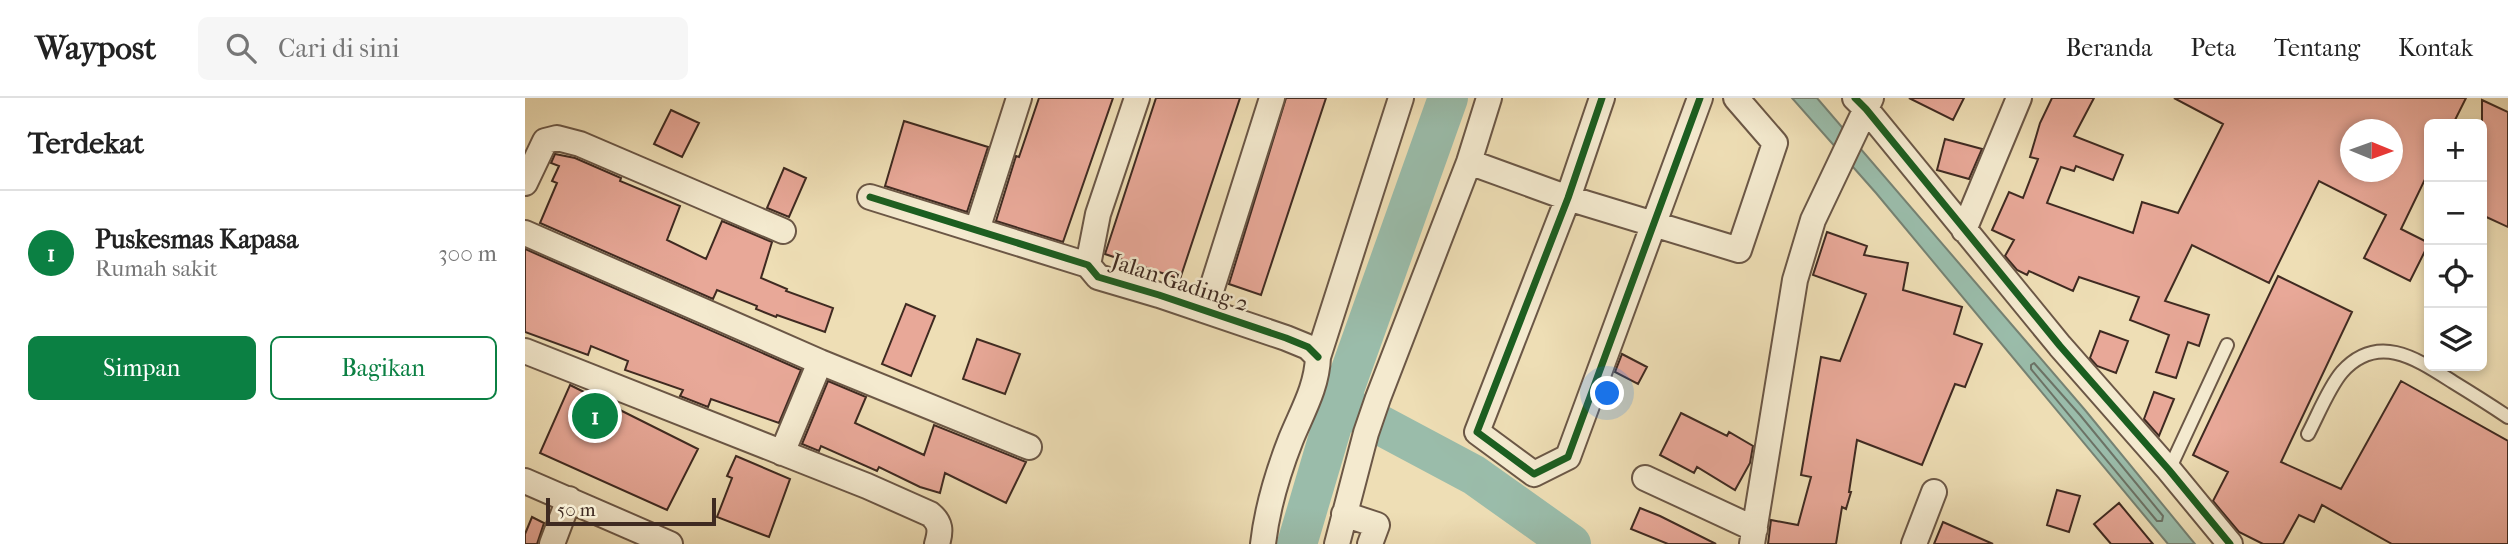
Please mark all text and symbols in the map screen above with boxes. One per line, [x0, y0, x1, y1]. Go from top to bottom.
search box [198, 17, 688, 80]
text: Waypost [35, 29, 156, 68]
icon: search [222, 29, 260, 67]
text: Cari di sini [278, 33, 399, 64]
text: Beranda [2066, 34, 2152, 62]
text: Peta [2190, 34, 2236, 62]
text: Tentang [2274, 34, 2360, 62]
text: Kontak [2398, 34, 2473, 62]
north arrow [2340, 119, 2403, 182]
map controls [2424, 119, 2487, 371]
button: + [2424, 119, 2487, 182]
text: Terdekat [28, 126, 144, 161]
button: − [2424, 182, 2487, 245]
text: Puskesmas Kapasa [95, 224, 298, 255]
text: 1 [47, 240, 55, 267]
text: 300 m [438, 240, 497, 267]
button: locate [2424, 245, 2487, 308]
street label: Jalan Gading 2 [1106, 247, 1252, 317]
text: Rumah sakit [95, 255, 218, 282]
button: layers [2424, 308, 2487, 371]
button: Simpan [28, 336, 256, 400]
button: Bagikan [270, 336, 497, 400]
your location [1590, 376, 1624, 410]
pin: 1 [572, 390, 618, 442]
scale bar [546, 495, 716, 527]
text: 50 m [557, 499, 596, 521]

